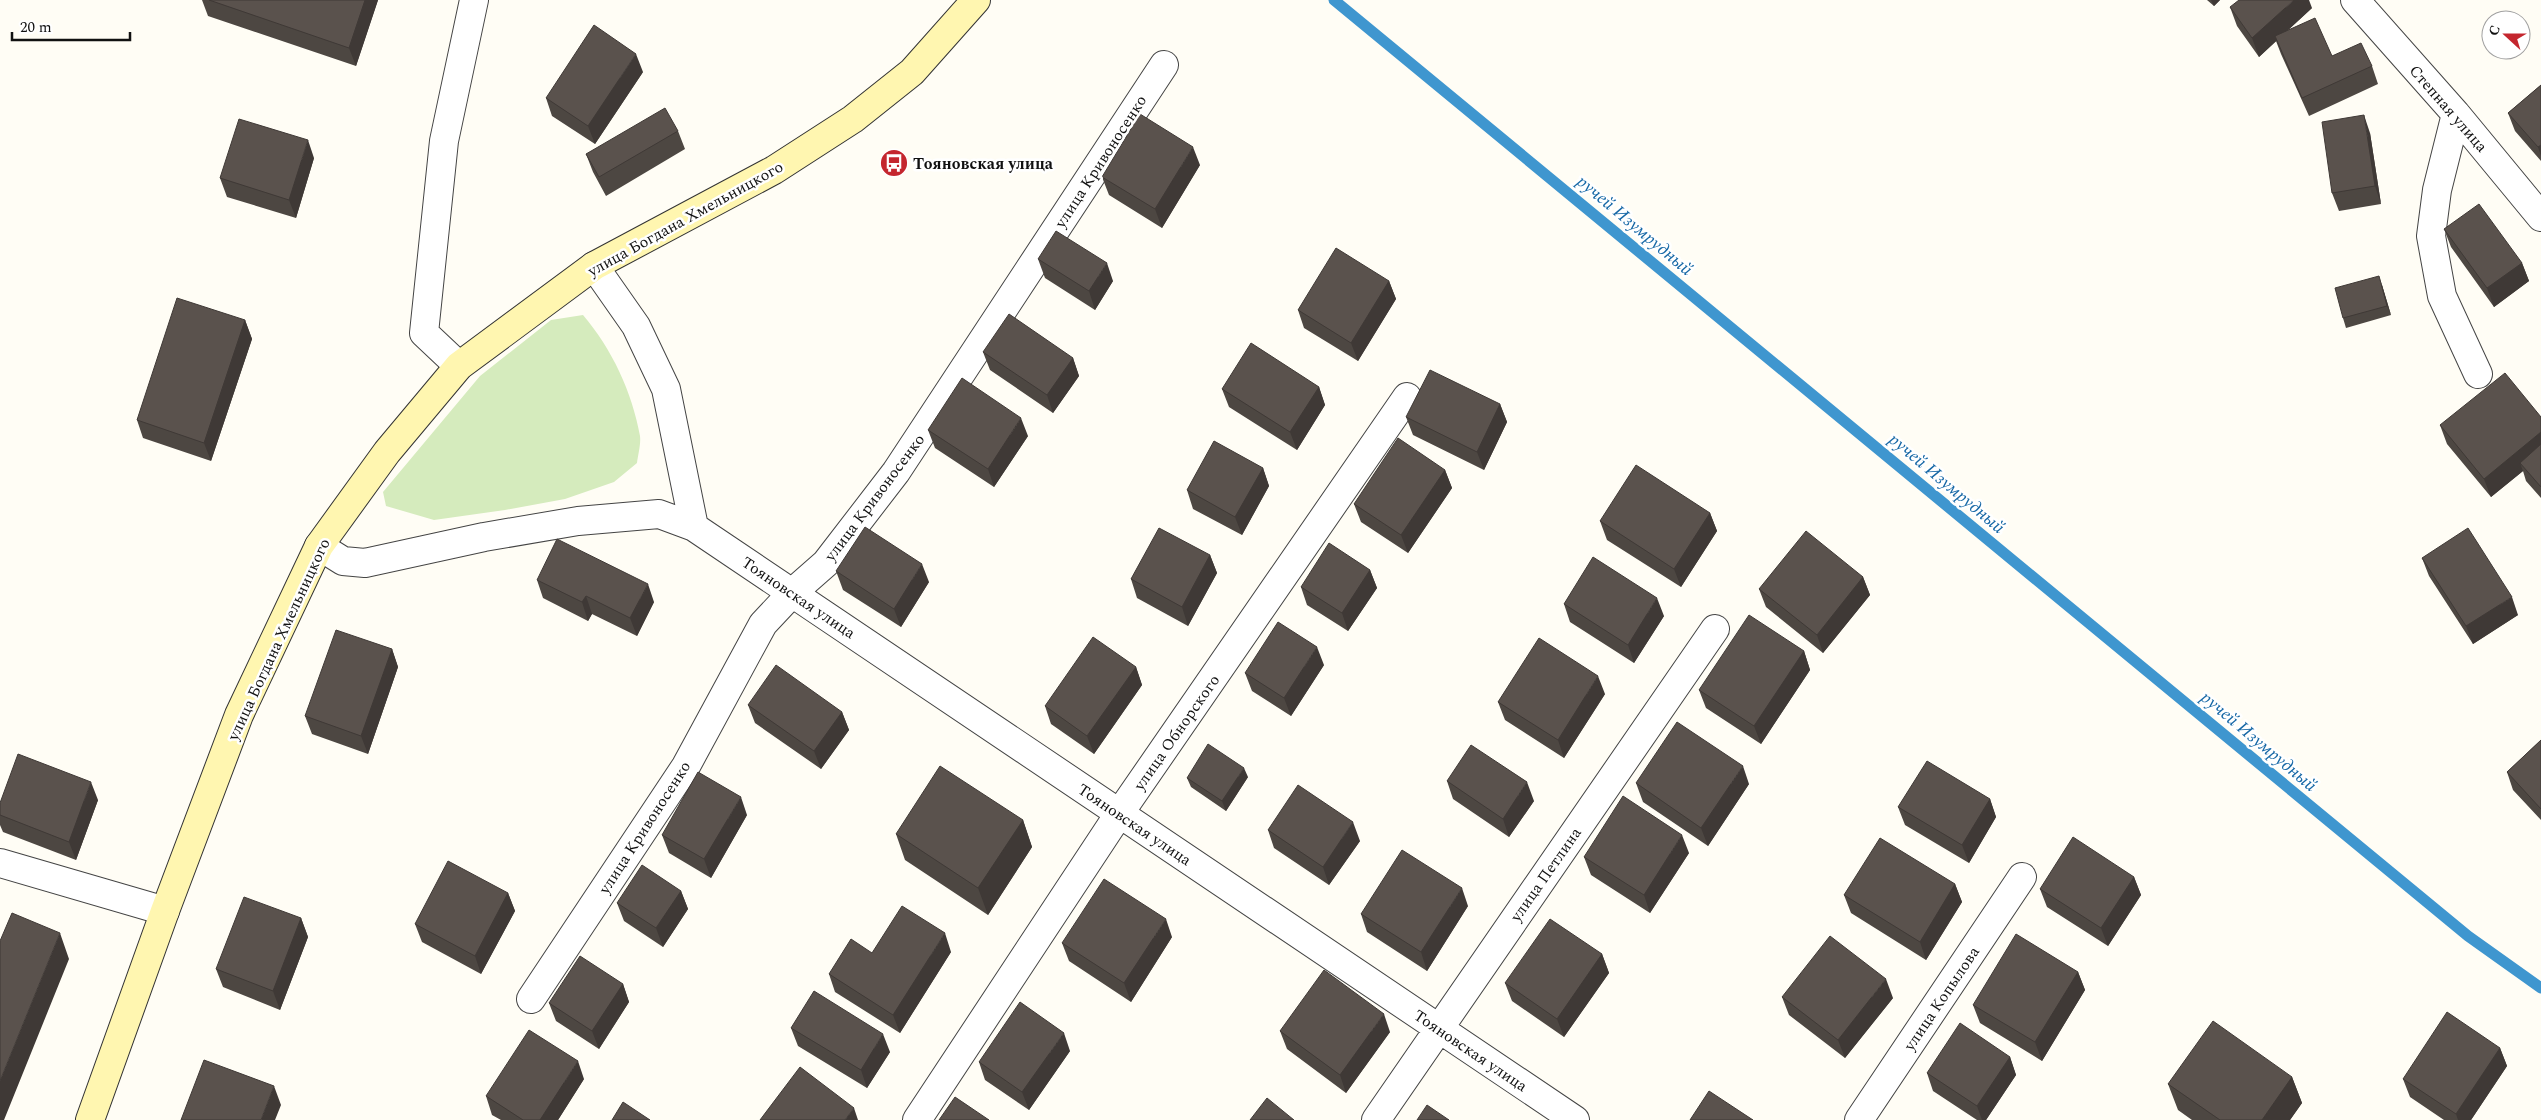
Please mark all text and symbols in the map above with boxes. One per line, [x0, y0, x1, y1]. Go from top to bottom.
scale bar [12, 10, 130, 42]
north arrow [2481, 10, 2531, 60]
text: 20 m [20, 16, 52, 39]
text: С [2483, 22, 2506, 39]
street label: Степная улица [2403, 60, 2493, 158]
street label: улица Кривоносенко [1048, 90, 1153, 234]
bus stop icon: Тояновская улица [879, 148, 909, 178]
place label: Тояновская улица [913, 152, 1054, 176]
street label: улица Богдана Хмельницкого [582, 155, 788, 283]
water label: ручей Изумрудный [1570, 168, 1699, 283]
water label: ручей Изумрудный [1882, 426, 2011, 541]
street label: улица Кривоносенко [818, 429, 931, 567]
street label: улица Богдана Хмельницкого [221, 534, 336, 745]
street label: Тояновская улица [737, 551, 860, 645]
street label: улица Обнорского [1127, 670, 1226, 796]
water label: ручей Изумрудный [2194, 684, 2323, 799]
street label: улица Кривоносенко [592, 756, 697, 900]
street label: Тояновская улица [1073, 778, 1196, 872]
street label: улица Петлина [1504, 822, 1588, 928]
street label: улица Копылова [1897, 941, 1986, 1057]
street label: Тояновская улица [1409, 1004, 1532, 1098]

